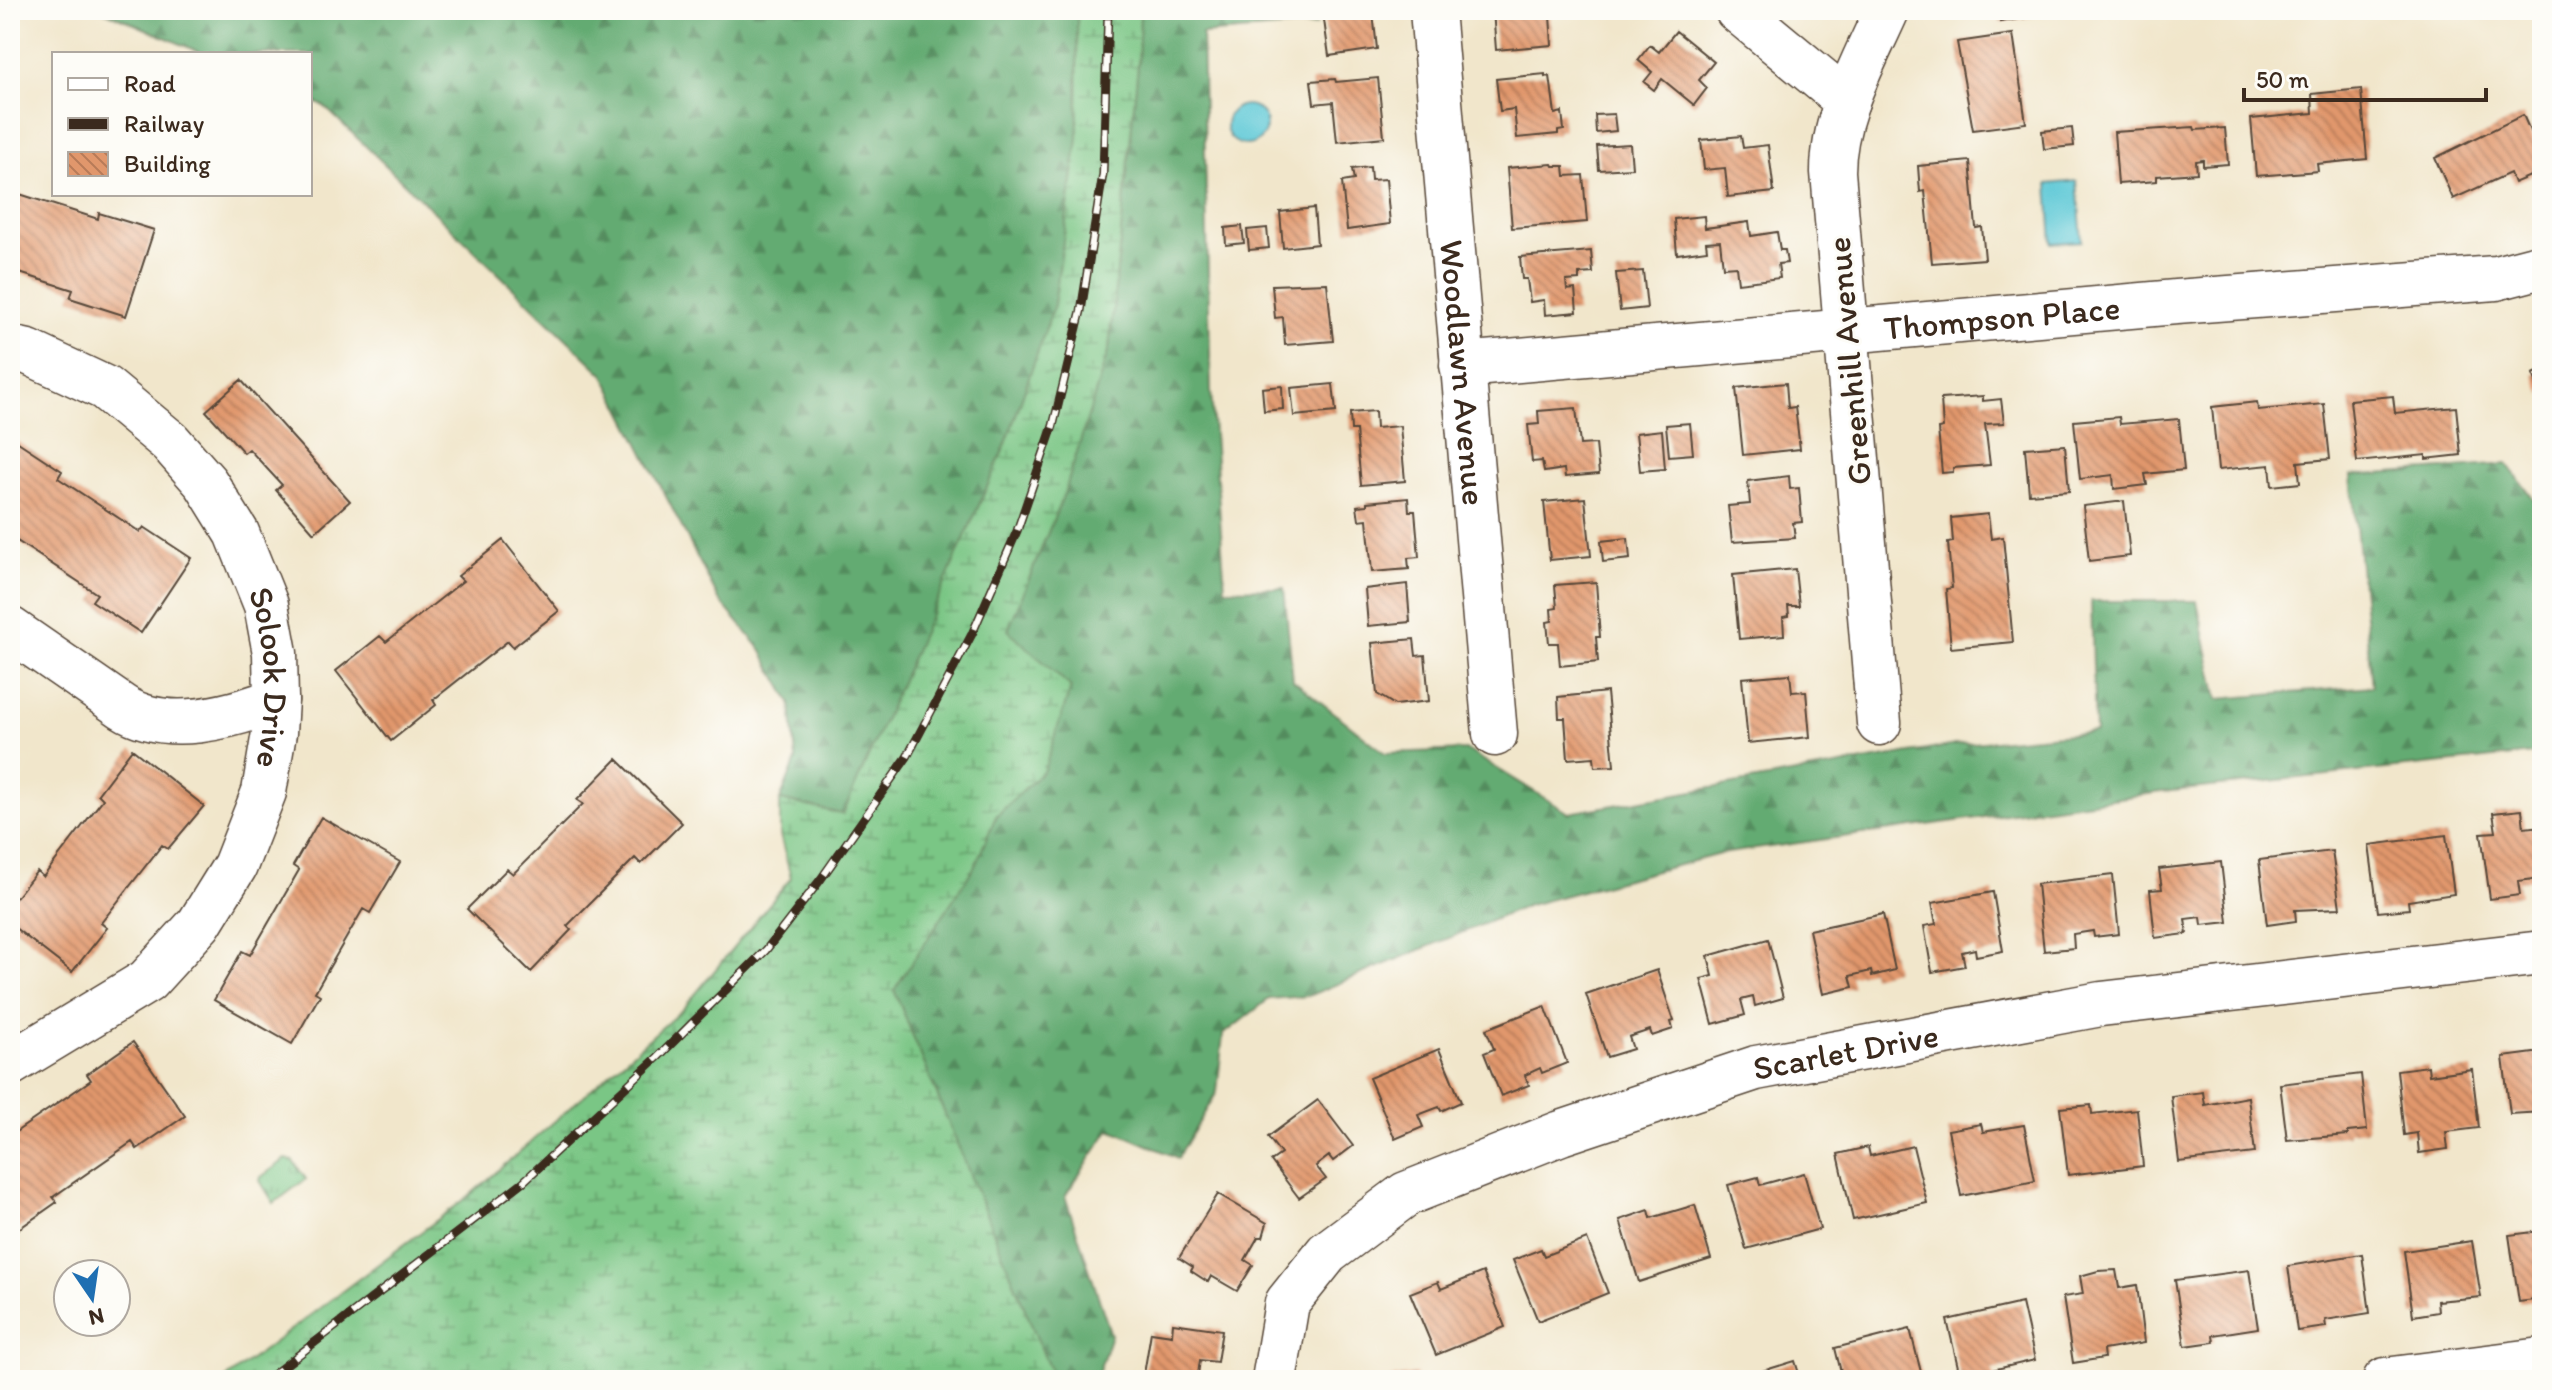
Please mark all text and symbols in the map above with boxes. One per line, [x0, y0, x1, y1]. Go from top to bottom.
legend [52, 52, 312, 196]
scale bar [2244, 52, 2486, 102]
text: 50 m [2256, 65, 2309, 94]
text: Road [124, 69, 176, 98]
text: Railway [124, 109, 205, 138]
text: Building [124, 149, 211, 178]
street label: Greenhill Avenue [1818, 235, 1880, 487]
street label: Woodlawn Avenue [1432, 238, 1496, 507]
street label: Thompson Place [1882, 287, 2122, 348]
street label: Solook Drive [240, 581, 297, 771]
street label: Scarlet Drive [1750, 1014, 1942, 1089]
north arrow [52, 1258, 132, 1338]
text: N [86, 1302, 107, 1332]

